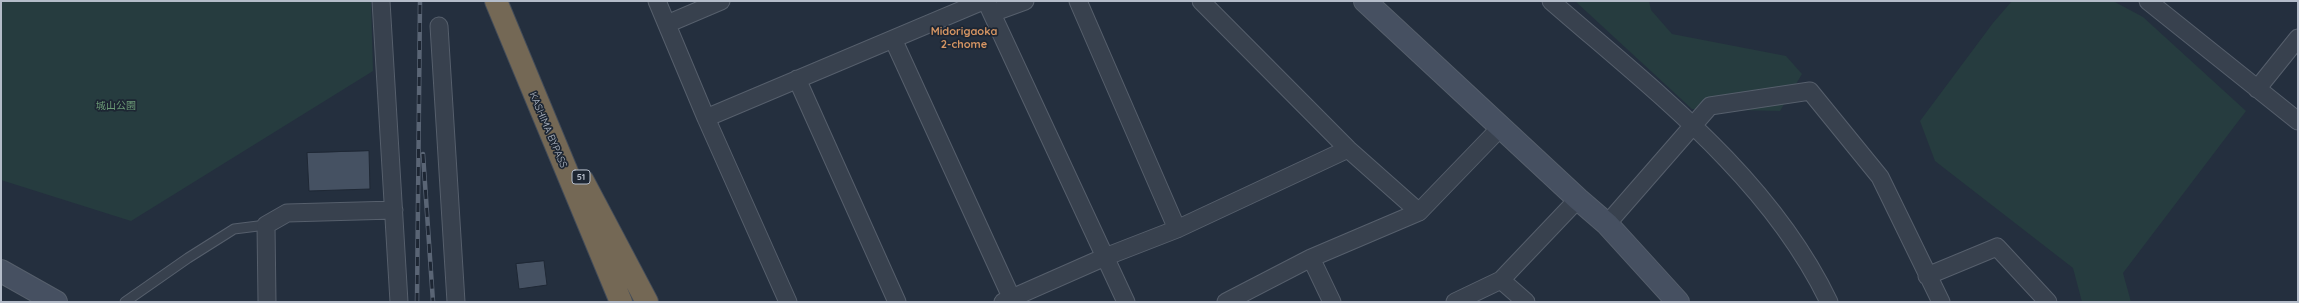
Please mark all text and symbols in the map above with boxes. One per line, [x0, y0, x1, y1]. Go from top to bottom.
district label: Midorigaoka 2-chome [931, 25, 997, 51]
street label: KASHIMA BYPASS [527, 90, 569, 170]
park label: 城山公園 [96, 100, 136, 112]
road number: 51 [572, 170, 590, 184]

